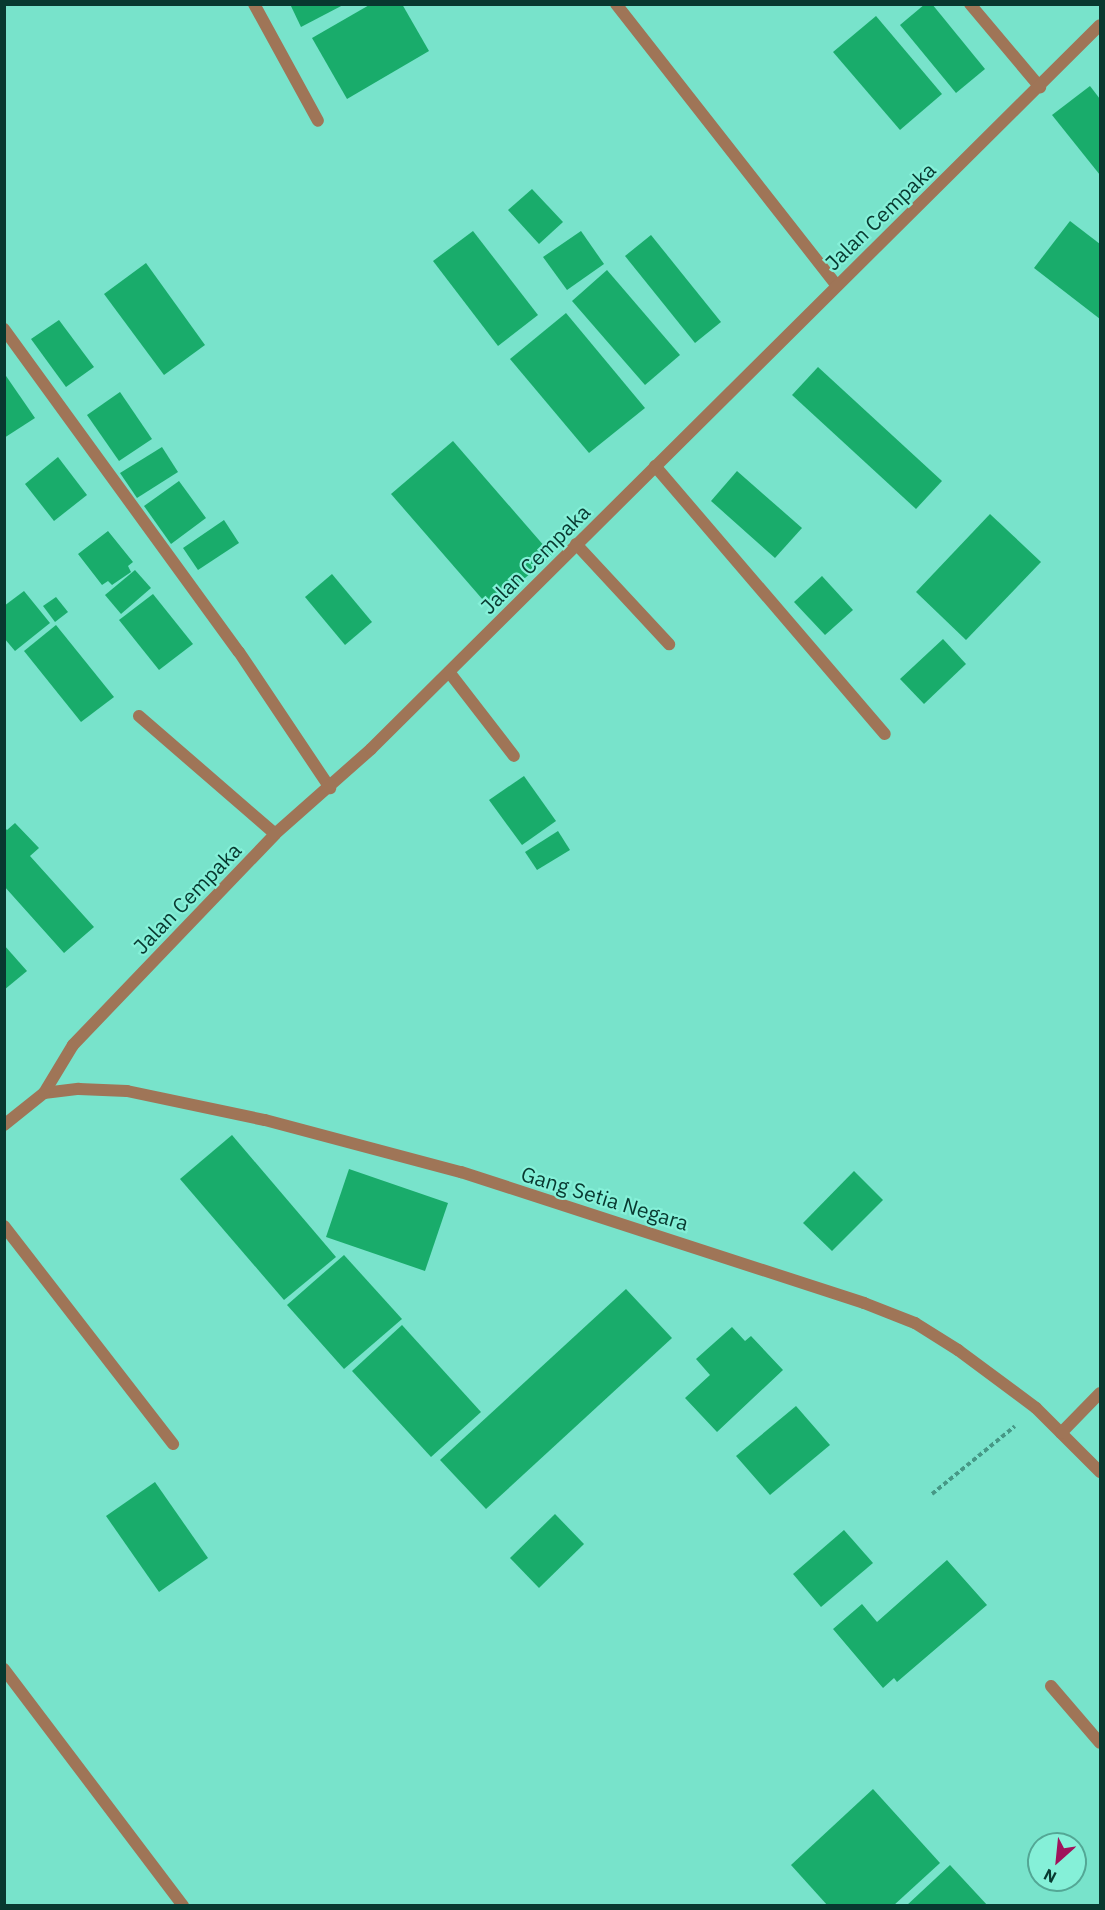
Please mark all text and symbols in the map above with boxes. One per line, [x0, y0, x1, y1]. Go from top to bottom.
street label: Jalan Cempaka [819, 157, 941, 275]
street label: Jalan Cempaka [475, 499, 595, 619]
street label: Jalan Cempaka [128, 837, 246, 959]
street label: Gang Setia Negara [518, 1161, 692, 1235]
north arrow [1027, 1832, 1087, 1892]
text: N [1040, 1865, 1059, 1888]

